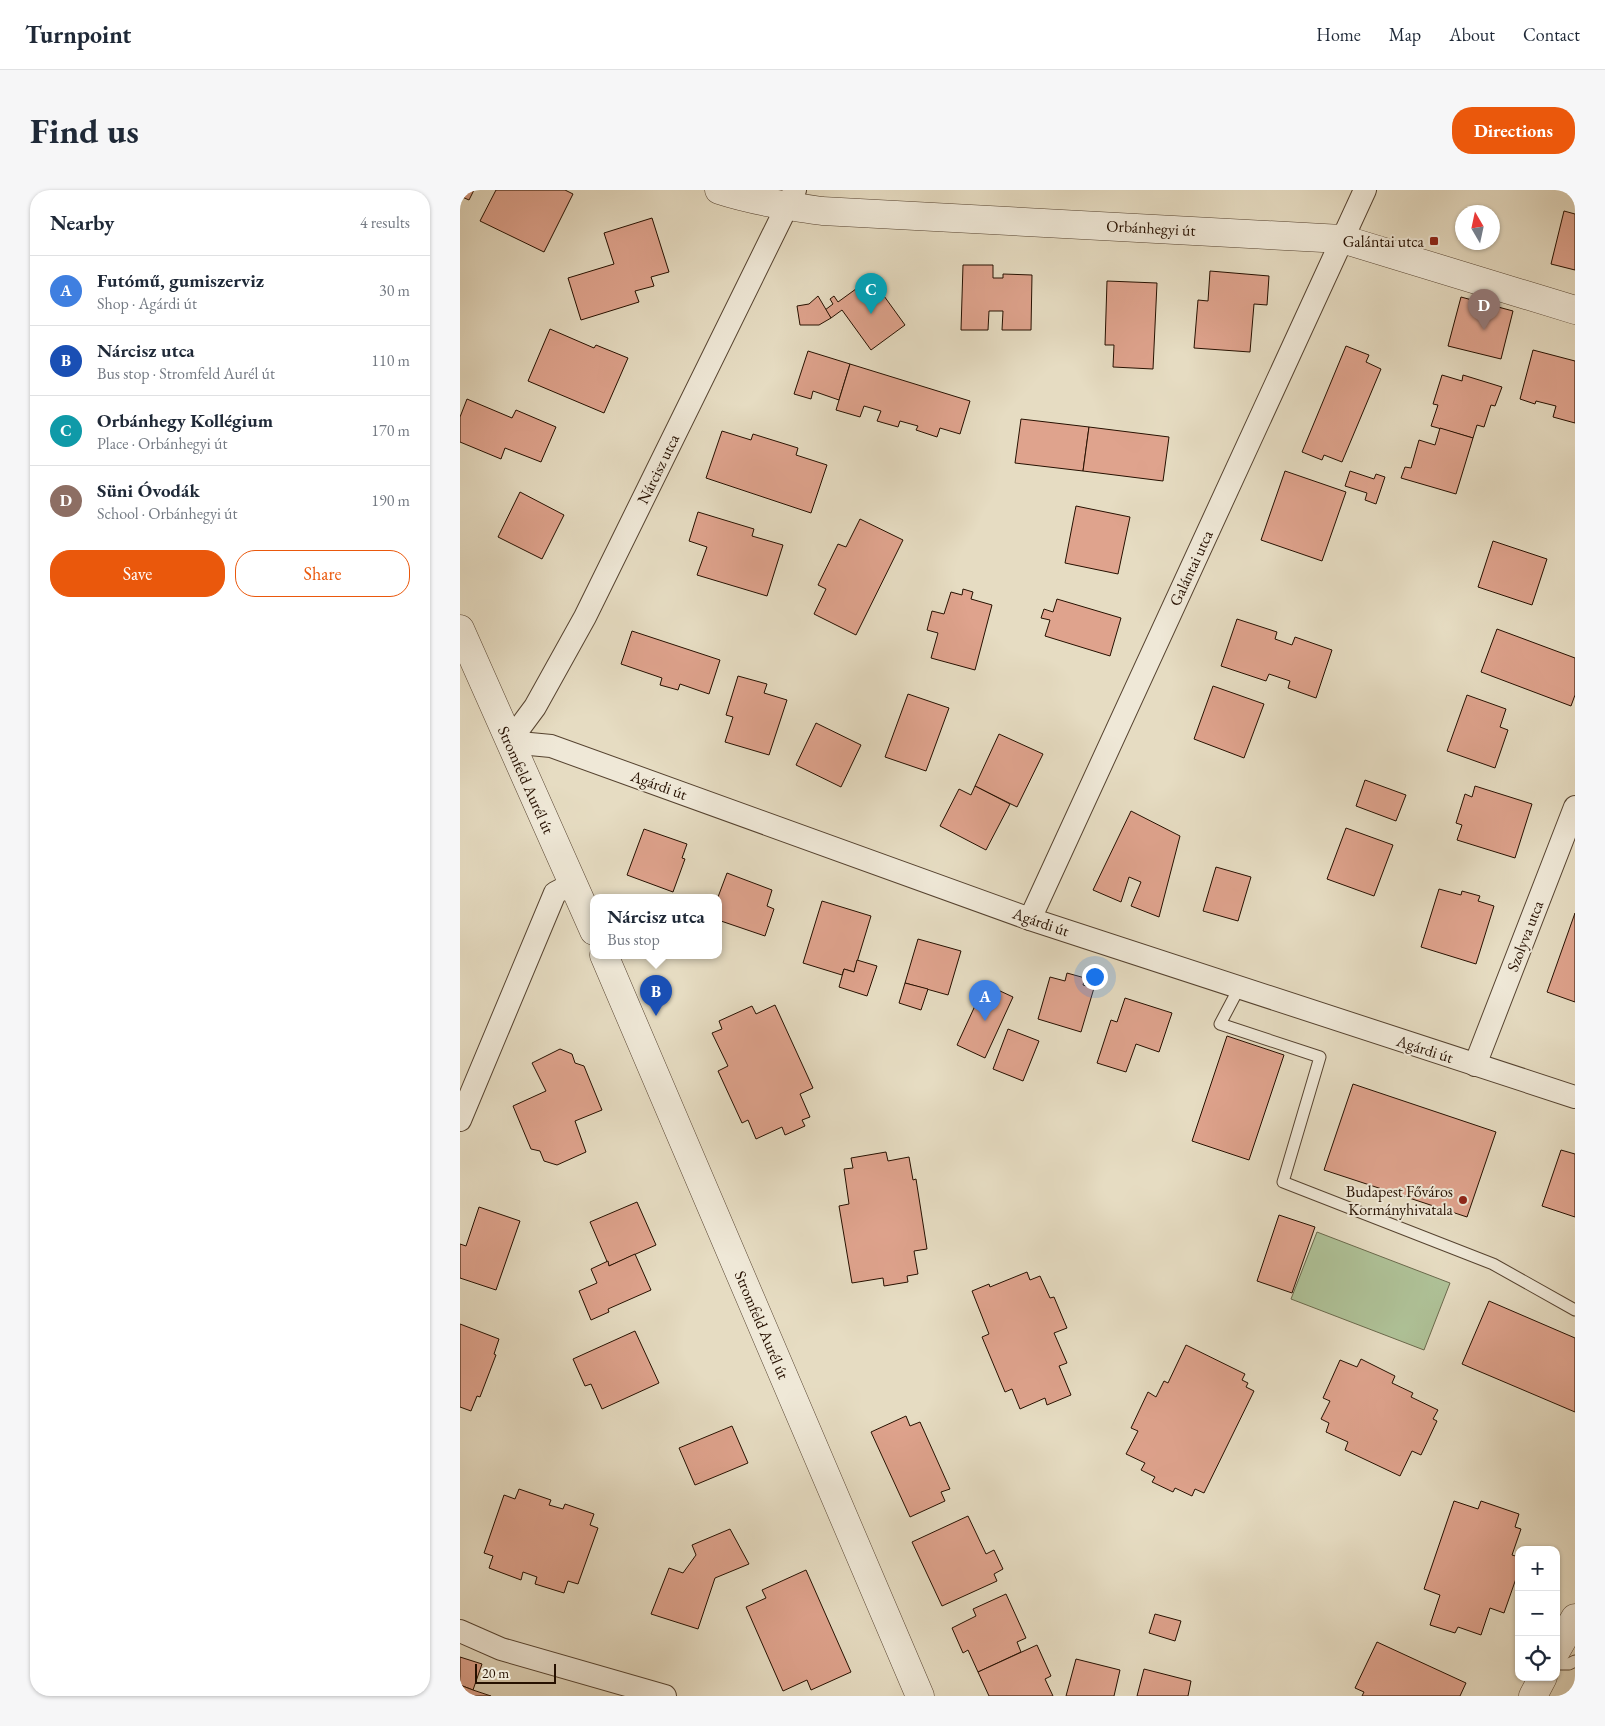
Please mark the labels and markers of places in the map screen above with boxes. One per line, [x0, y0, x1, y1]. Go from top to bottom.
place label: Galántai utca [1343, 231, 1425, 252]
marker: Galántai utca [1428, 235, 1440, 247]
pin: C [855, 273, 887, 314]
pin: D [1468, 289, 1500, 330]
pin: B [640, 975, 672, 1016]
pin: A [969, 980, 1001, 1021]
place label: Budapest Főváros Kormányhivatala [1346, 1181, 1454, 1220]
marker: Budapest Főváros Kormányhivatala [1457, 1194, 1469, 1206]

